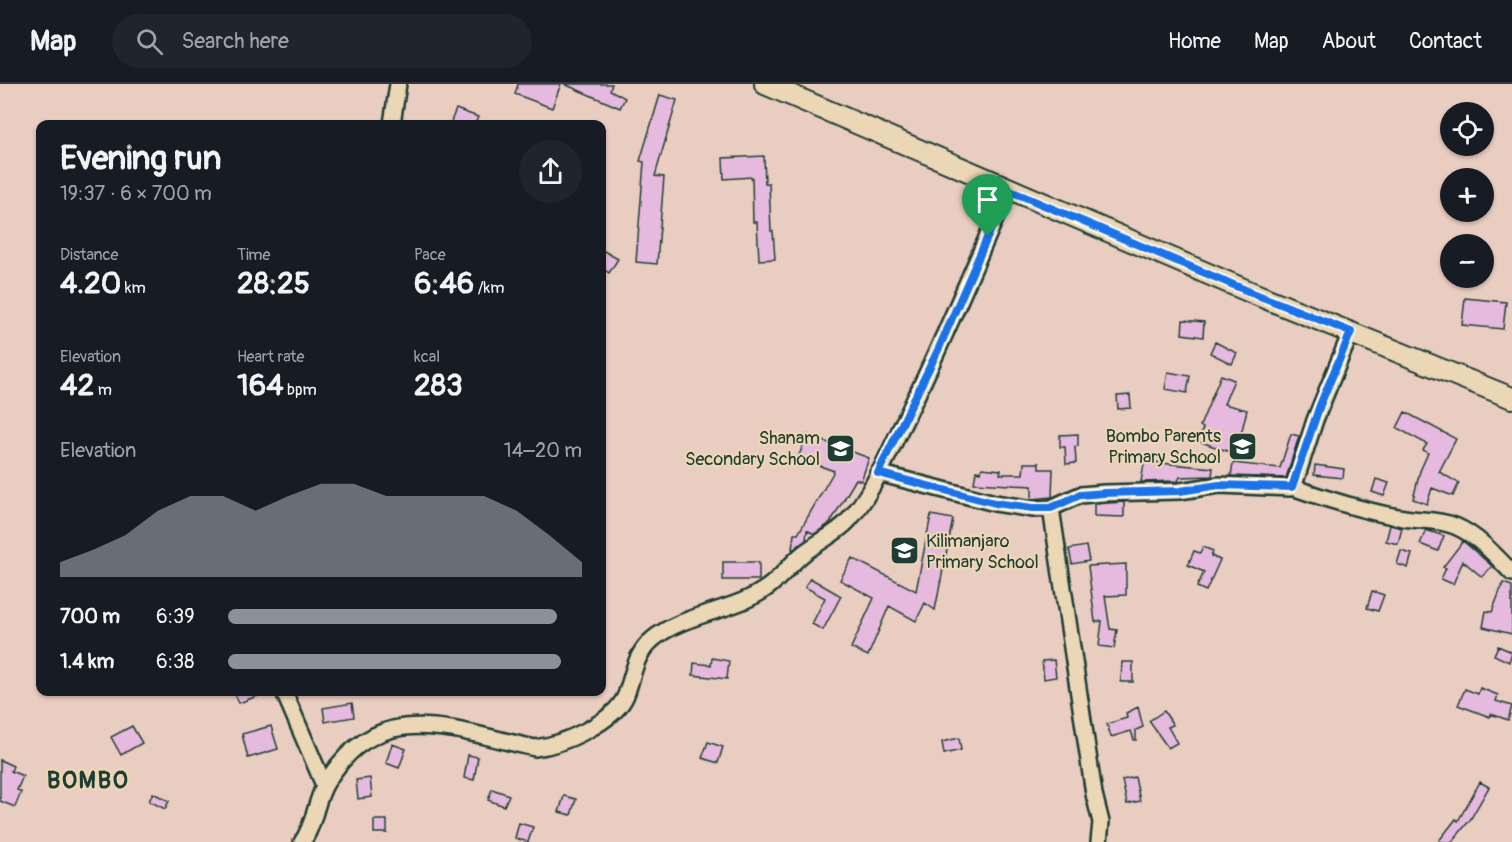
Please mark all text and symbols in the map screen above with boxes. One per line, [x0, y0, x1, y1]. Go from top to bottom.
search box [112, 14, 532, 68]
text: Map [30, 24, 76, 59]
icon: search [133, 25, 166, 58]
text: Search here [181, 27, 289, 55]
text: Home [1168, 28, 1221, 55]
text: Map [1254, 28, 1289, 55]
text: About [1322, 28, 1376, 55]
text: Contact [1409, 28, 1482, 55]
map controls [1440, 102, 1494, 288]
button: locate [1440, 102, 1494, 156]
text: Evening run [60, 138, 221, 179]
button: share [519, 140, 582, 203]
button: + [1440, 168, 1494, 222]
pin [962, 174, 1013, 236]
text: 19:37 · 6 × 700 m [60, 181, 212, 206]
icon: arrive [971, 183, 1004, 216]
button: − [1440, 234, 1494, 288]
text: Distance [60, 245, 119, 265]
text: Time [237, 245, 270, 265]
text: Pace [414, 245, 446, 265]
text: 4.20 [60, 265, 121, 302]
text: 28:25 [237, 265, 310, 302]
text: 6:46 [414, 265, 474, 302]
text: km [121, 278, 146, 298]
text: /km [474, 278, 504, 298]
text: Elevation [60, 347, 121, 367]
text: Heart rate [237, 347, 304, 367]
text: kcal [414, 347, 440, 367]
text: 42 [60, 367, 94, 404]
text: 164 [237, 367, 284, 404]
text: 283 [414, 367, 463, 404]
text: m [94, 380, 112, 400]
text: bpm [284, 380, 317, 400]
place label: Bombo Parents Primary School [1106, 425, 1221, 469]
place label: Shanam Secondary School [685, 427, 820, 471]
school or university icon: Bombo Parents Primary School [1226, 430, 1258, 462]
school or university icon: Shanam Secondary School [825, 432, 857, 464]
text: Elevation [60, 438, 136, 463]
text: 14–20 m [504, 438, 582, 463]
place label: Kilimanjaro Primary School [926, 530, 1039, 574]
school or university icon: Kilimanjaro Primary School [889, 535, 921, 567]
text: 700 m [60, 604, 120, 629]
text: 6:39 [156, 604, 194, 629]
text: 1.4 km [60, 649, 114, 674]
text: 6:38 [156, 649, 194, 674]
district label: BOMBO [47, 766, 129, 795]

